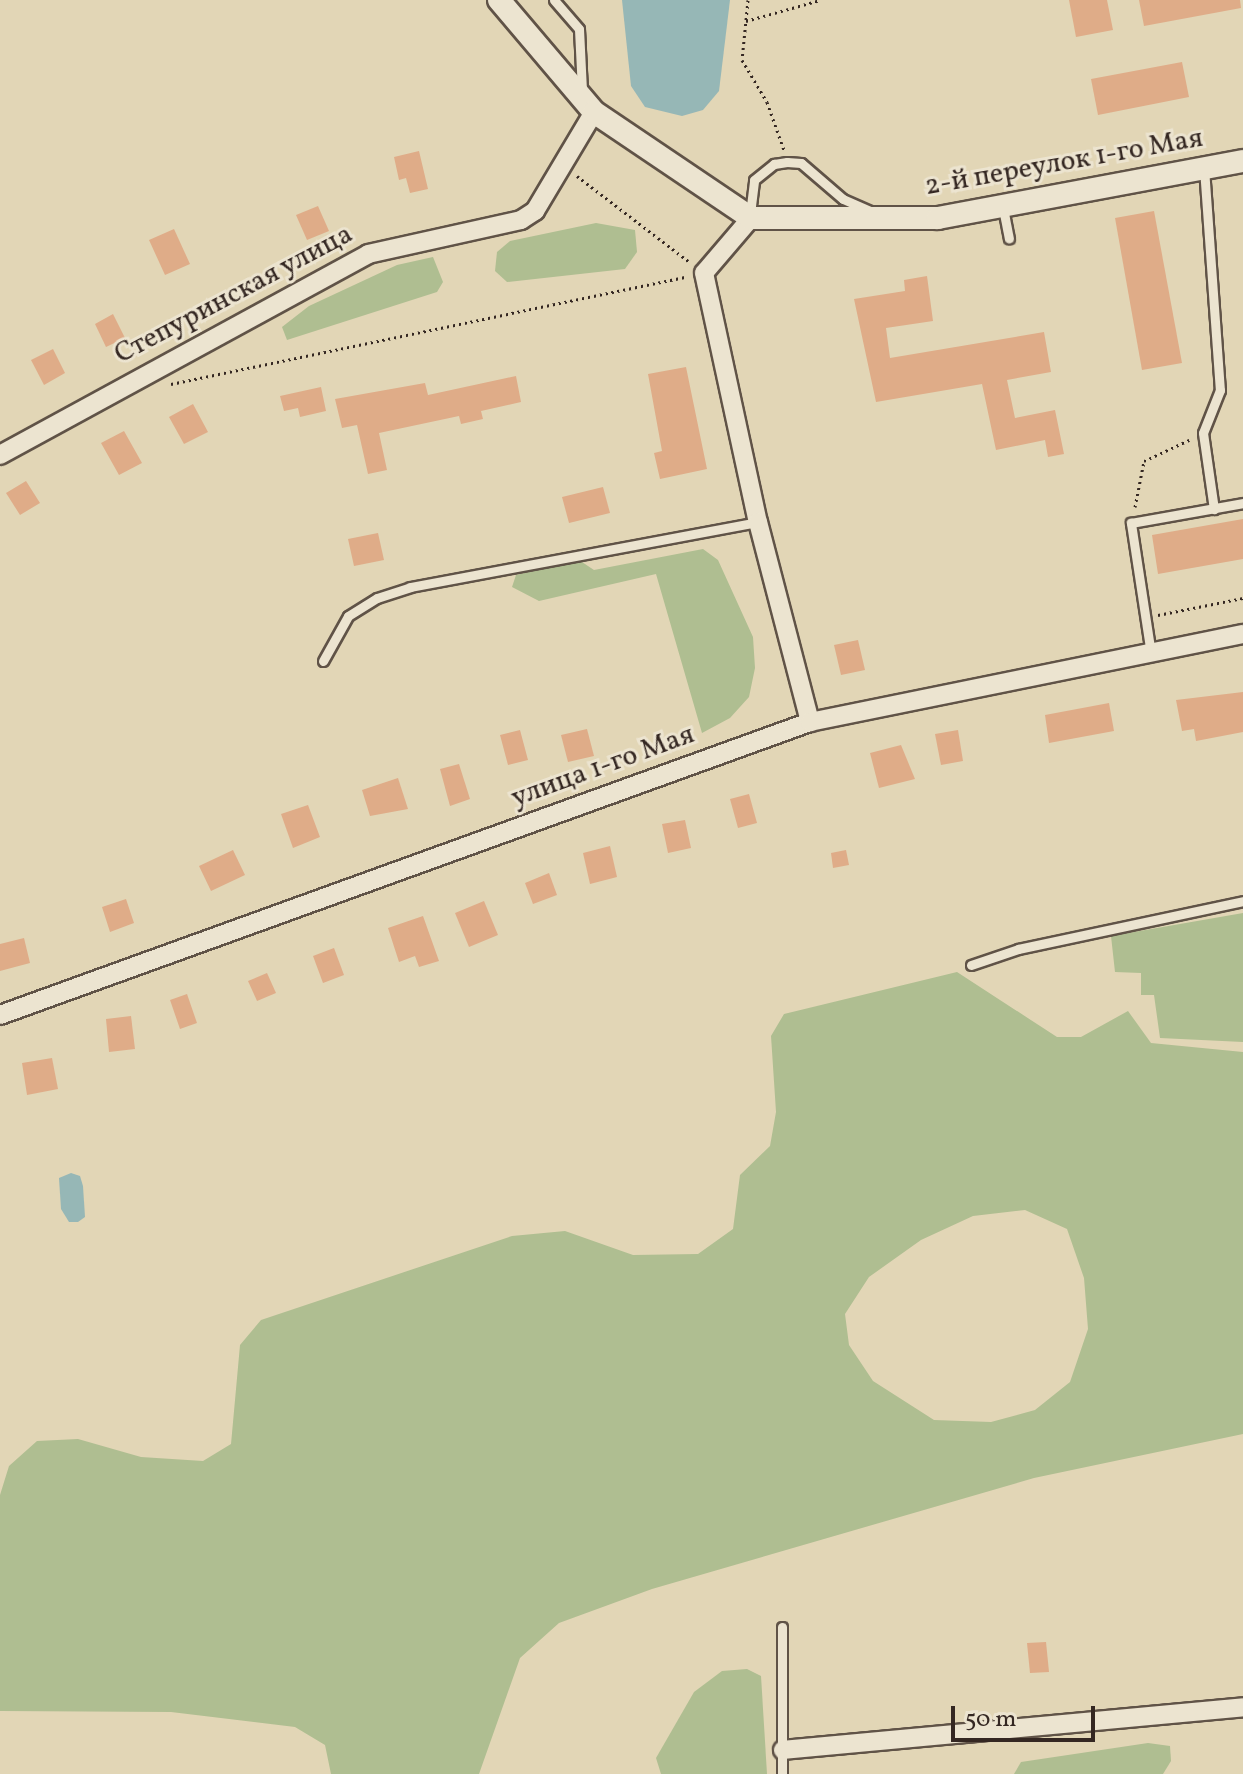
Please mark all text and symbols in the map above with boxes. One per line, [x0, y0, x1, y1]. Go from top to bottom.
street label: 2-й переулок 1-го Мая [922, 122, 1206, 204]
street label: Степуринская улица [109, 218, 359, 372]
street label: улица 1-го Мая [507, 718, 699, 816]
scale bar [955, 1690, 1099, 1740]
text: 50 m [965, 1703, 1017, 1737]

